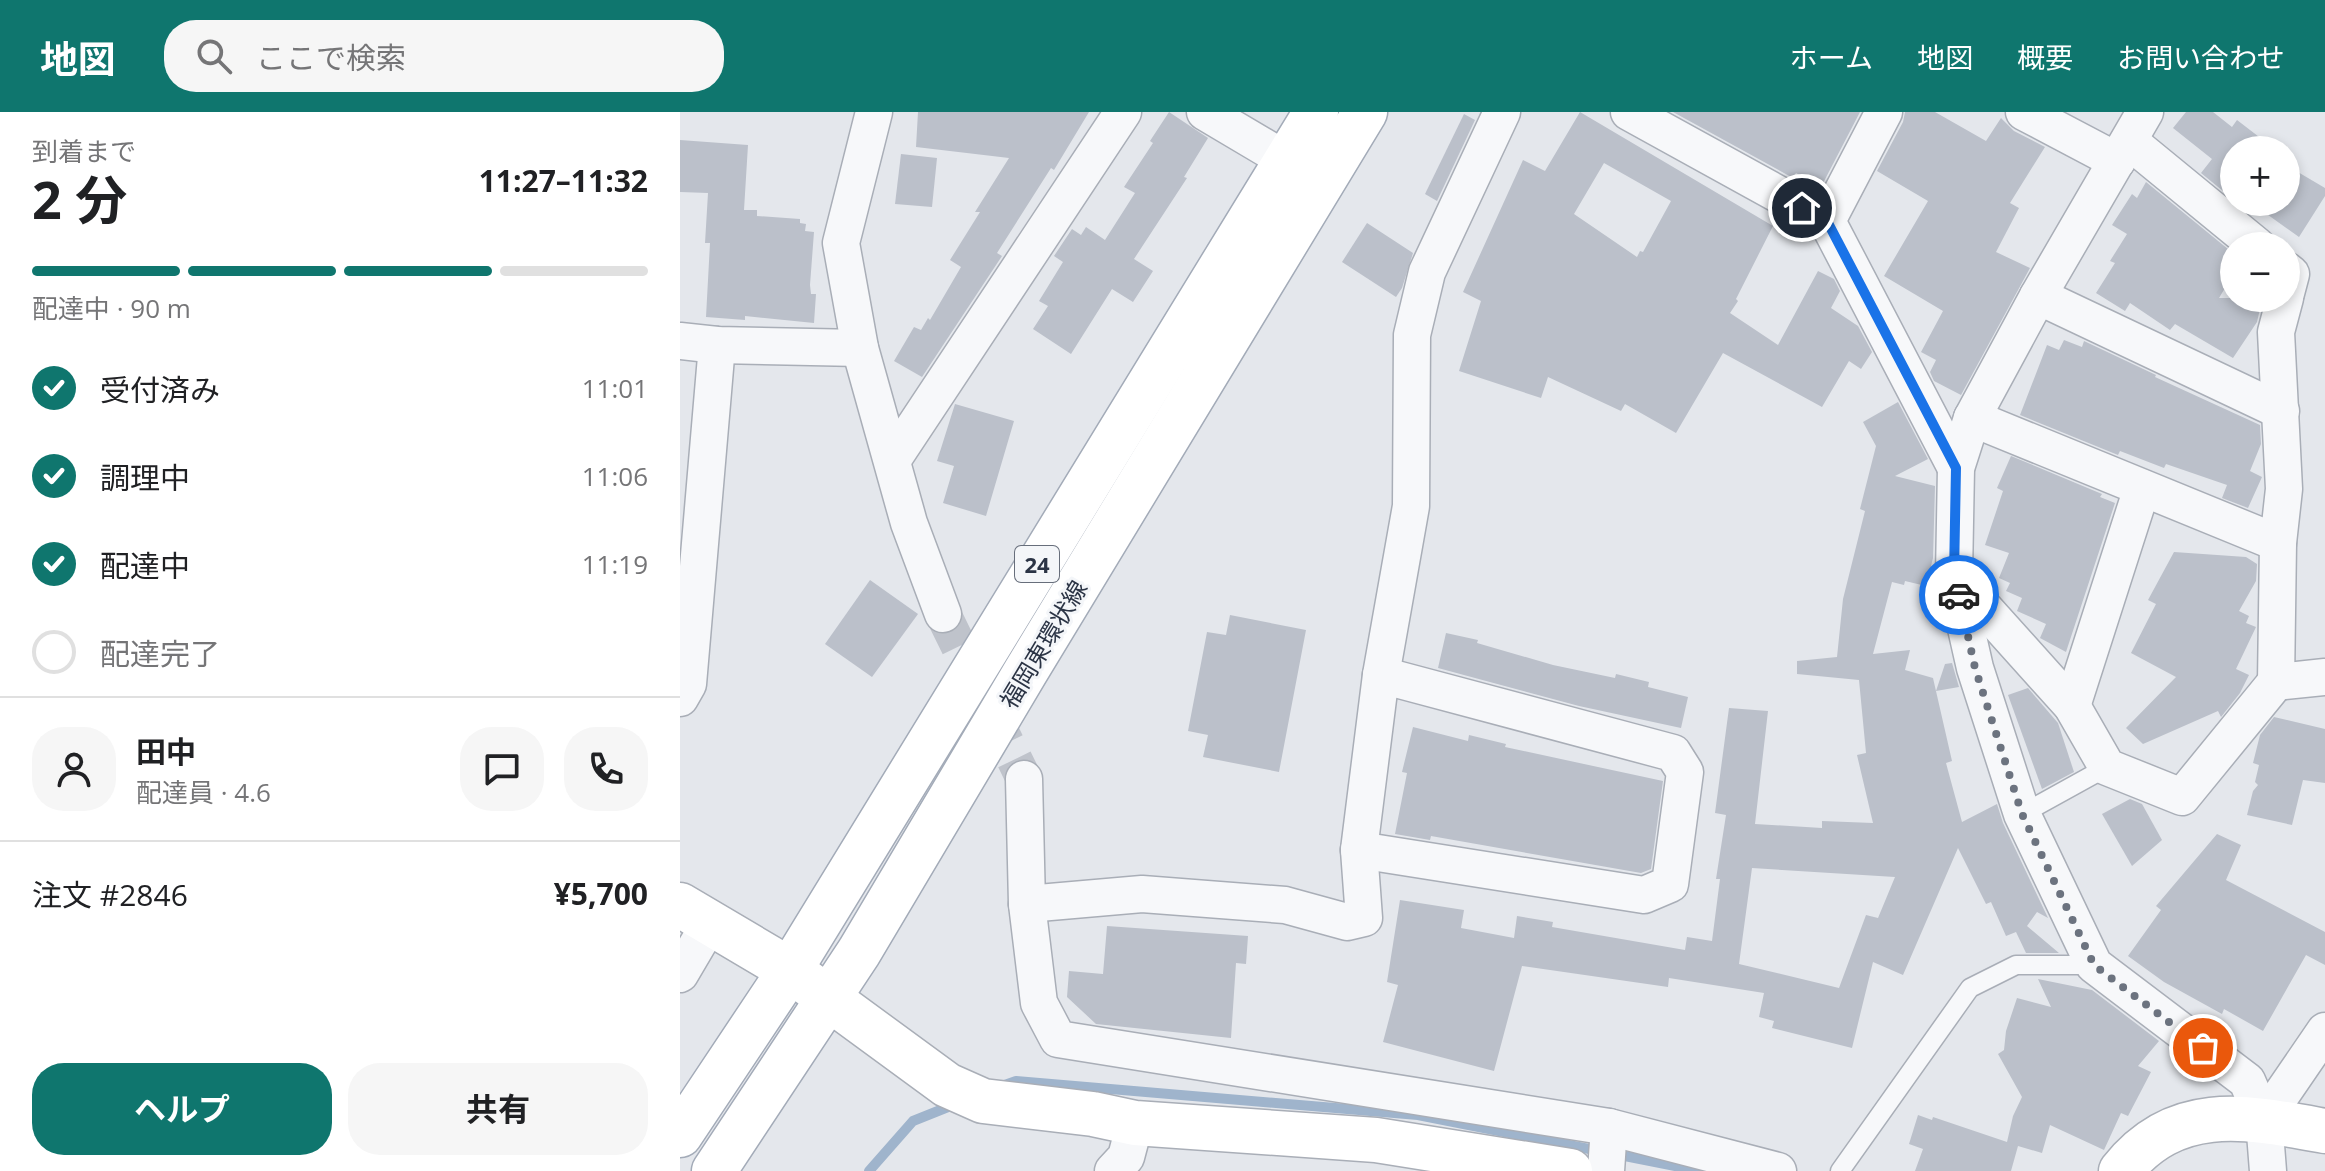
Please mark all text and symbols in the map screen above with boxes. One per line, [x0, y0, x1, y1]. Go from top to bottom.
search box [164, 20, 724, 92]
text: 地図 [40, 32, 116, 84]
icon: search [192, 34, 236, 78]
text: ここで検索 [256, 37, 406, 78]
text: ホーム [1790, 38, 1873, 76]
text: 地図 [1917, 38, 1973, 76]
text: 概要 [2017, 38, 2073, 76]
text: お問い合わせ [2117, 38, 2285, 76]
text: 到着まで [32, 133, 136, 169]
map controls [2220, 136, 2300, 312]
button: + [2220, 136, 2300, 216]
text: 11:27–11:32 [479, 160, 648, 201]
text: 2 分 [32, 163, 127, 234]
pin [1768, 174, 1836, 242]
icon: home [1780, 186, 1824, 230]
button: − [2220, 232, 2300, 312]
text: 配達中 · 90 m [32, 290, 191, 326]
icon: check [32, 366, 76, 410]
text: 受付済み [100, 369, 220, 410]
text: 11:01 [582, 370, 648, 406]
icon: check [32, 454, 76, 498]
text: 調理中 [100, 457, 190, 498]
text: 11:06 [582, 458, 648, 494]
icon: check [32, 542, 76, 586]
text: 配達中 [100, 545, 190, 586]
text: 11:19 [582, 546, 648, 582]
road number: 24 [1015, 546, 1059, 582]
courier [1919, 555, 1999, 635]
icon: car [1937, 573, 1981, 617]
street label: 福岡東環状線 [992, 574, 1094, 714]
text: 配達完了 [100, 633, 220, 674]
button: person [32, 727, 116, 811]
button: chat [460, 727, 544, 811]
button: phone [564, 727, 648, 811]
text: 田中 [136, 731, 196, 772]
text: 配達員 · 4.6 [136, 774, 271, 810]
text: ¥5,700 [554, 873, 648, 914]
text: 注文 #2846 [32, 874, 188, 915]
pin [2169, 1014, 2237, 1082]
icon: bag [2181, 1026, 2225, 1070]
button: ヘルプ [32, 1063, 332, 1155]
button: 共有 [348, 1063, 648, 1155]

